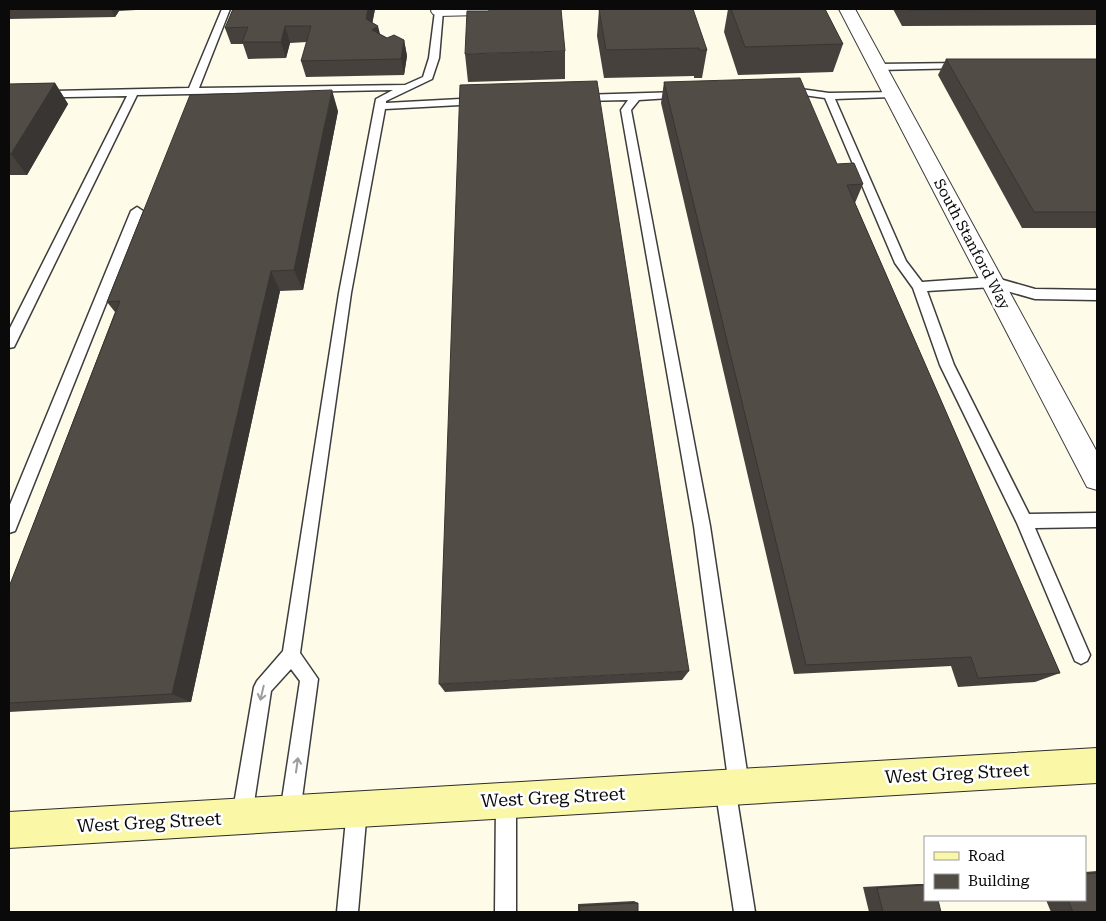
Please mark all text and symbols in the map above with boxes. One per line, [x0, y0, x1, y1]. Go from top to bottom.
street label: South Stanford Way [930, 176, 1014, 313]
one-way arrow [257, 685, 266, 701]
one-way arrow [292, 757, 302, 773]
street label: West Greg Street [884, 759, 1030, 787]
street label: West Greg Street [480, 783, 626, 811]
street label: West Greg Street [76, 808, 222, 836]
legend [924, 836, 1086, 901]
text: Road [968, 847, 1005, 865]
text: Building [968, 872, 1030, 890]

